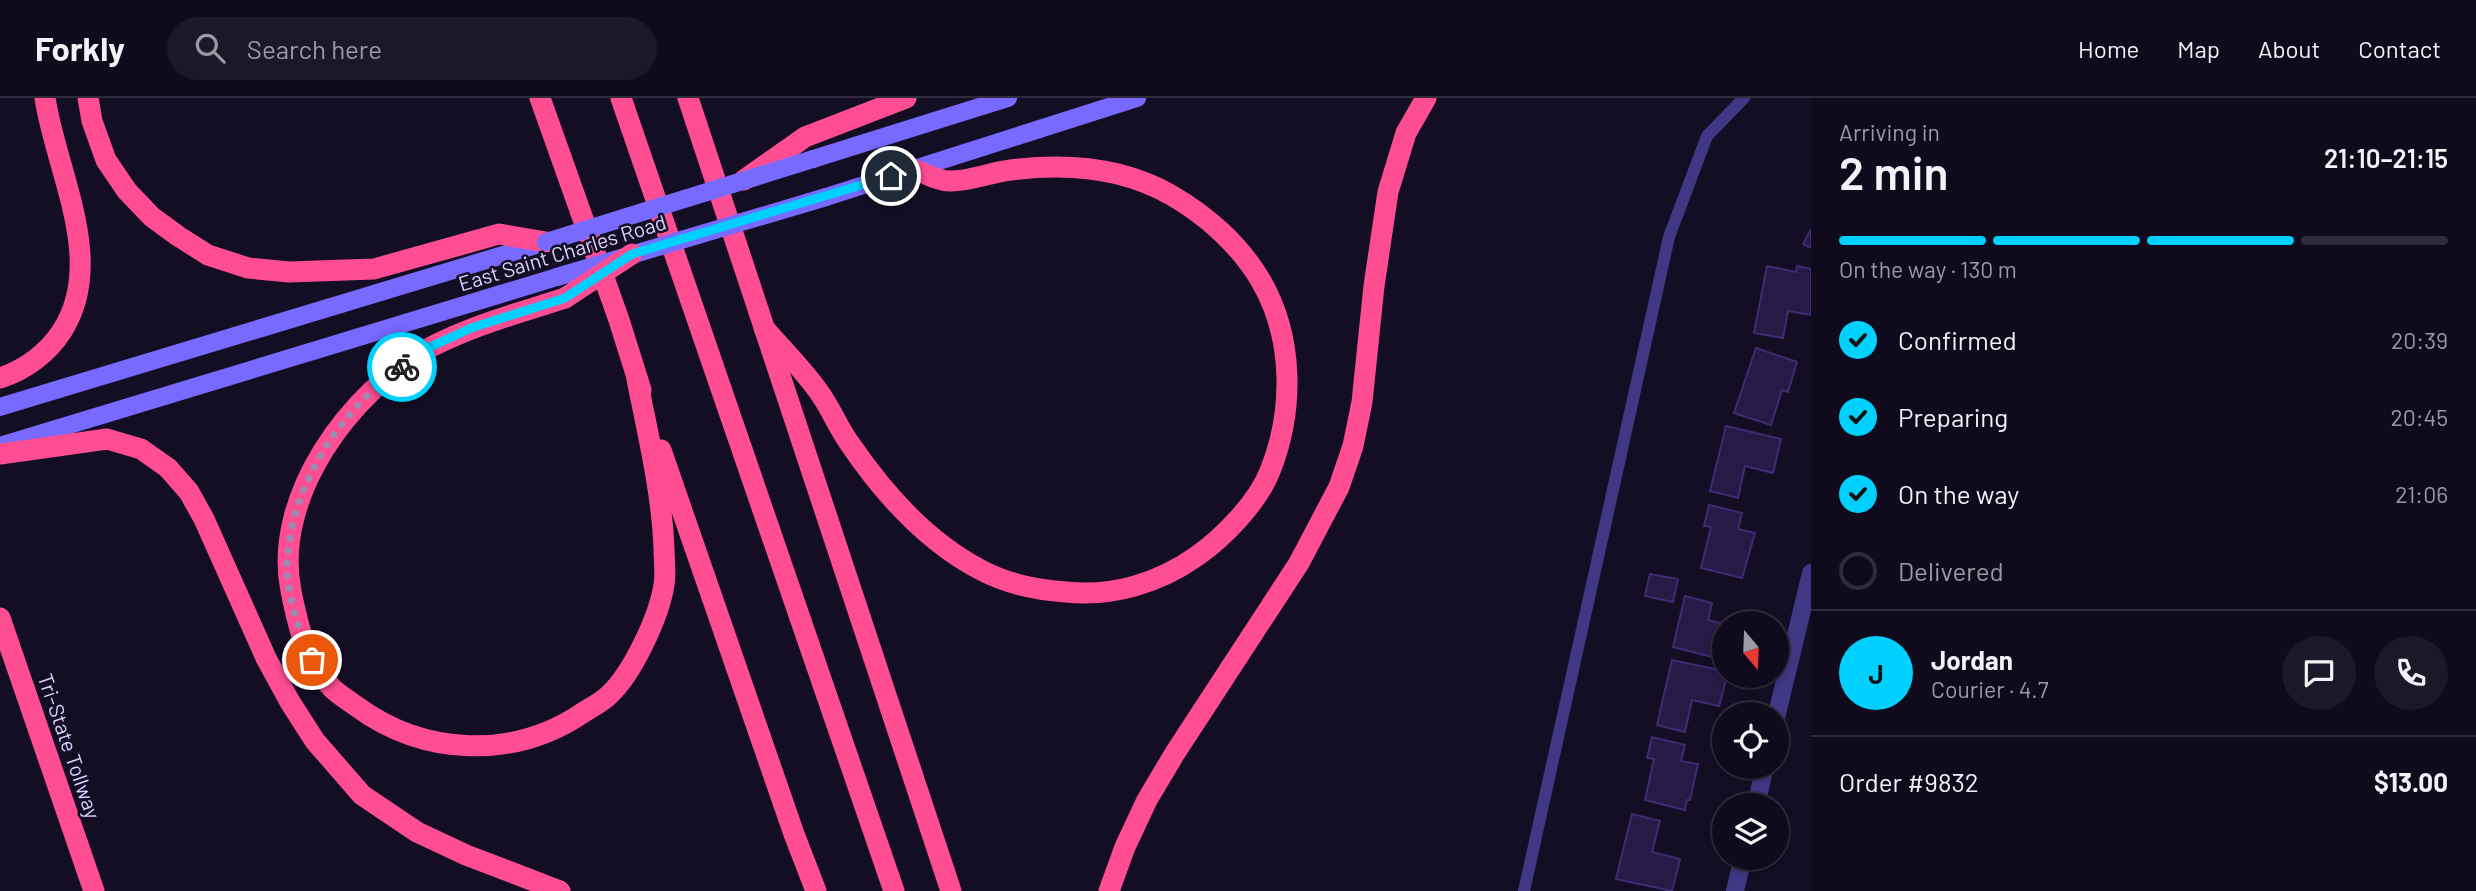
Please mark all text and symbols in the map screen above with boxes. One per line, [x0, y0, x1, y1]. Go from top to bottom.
search box [167, 17, 657, 80]
text: Forkly [35, 28, 125, 68]
icon: search [191, 29, 229, 67]
text: Search here [247, 33, 382, 64]
text: Home [2078, 34, 2139, 63]
text: Map [2177, 34, 2220, 63]
text: About [2258, 34, 2320, 63]
text: Contact [2358, 34, 2441, 63]
text: Arriving in [1839, 118, 1940, 146]
text: 21:10–21:15 [2324, 142, 2448, 173]
text: 2 min [1839, 144, 1948, 199]
pin [861, 146, 921, 206]
icon: home [872, 157, 910, 195]
street label: East Saint Charles Road [455, 208, 669, 296]
text: On the way · 130 m [1839, 255, 2017, 283]
icon: check [1839, 321, 1877, 359]
text: Confirmed [1898, 324, 2017, 355]
text: 20:39 [2391, 326, 2448, 354]
courier [367, 332, 437, 402]
icon: bike [383, 348, 421, 386]
icon: check [1839, 398, 1877, 436]
text: Preparing [1898, 401, 2008, 432]
text: 20:45 [2390, 403, 2448, 431]
icon: check [1839, 475, 1877, 513]
text: On the way [1898, 478, 2019, 509]
text: 21:06 [2395, 480, 2448, 508]
text: Delivered [1898, 555, 2004, 586]
north arrow [1712, 611, 1788, 688]
map controls [1712, 611, 1789, 870]
pin [282, 630, 342, 690]
button: chat [2282, 636, 2356, 710]
button: phone [2374, 636, 2448, 710]
icon: bag [293, 641, 331, 679]
text: Jordan [1931, 644, 2013, 675]
text: J [1868, 658, 1884, 689]
street label: Tri-State Tollway [33, 670, 107, 822]
text: Courier · 4.7 [1931, 675, 2049, 703]
button: locate [1712, 702, 1789, 779]
text: Order #9832 [1839, 766, 1979, 797]
text: $13.00 [2374, 766, 2448, 797]
button: layers [1712, 793, 1789, 870]

